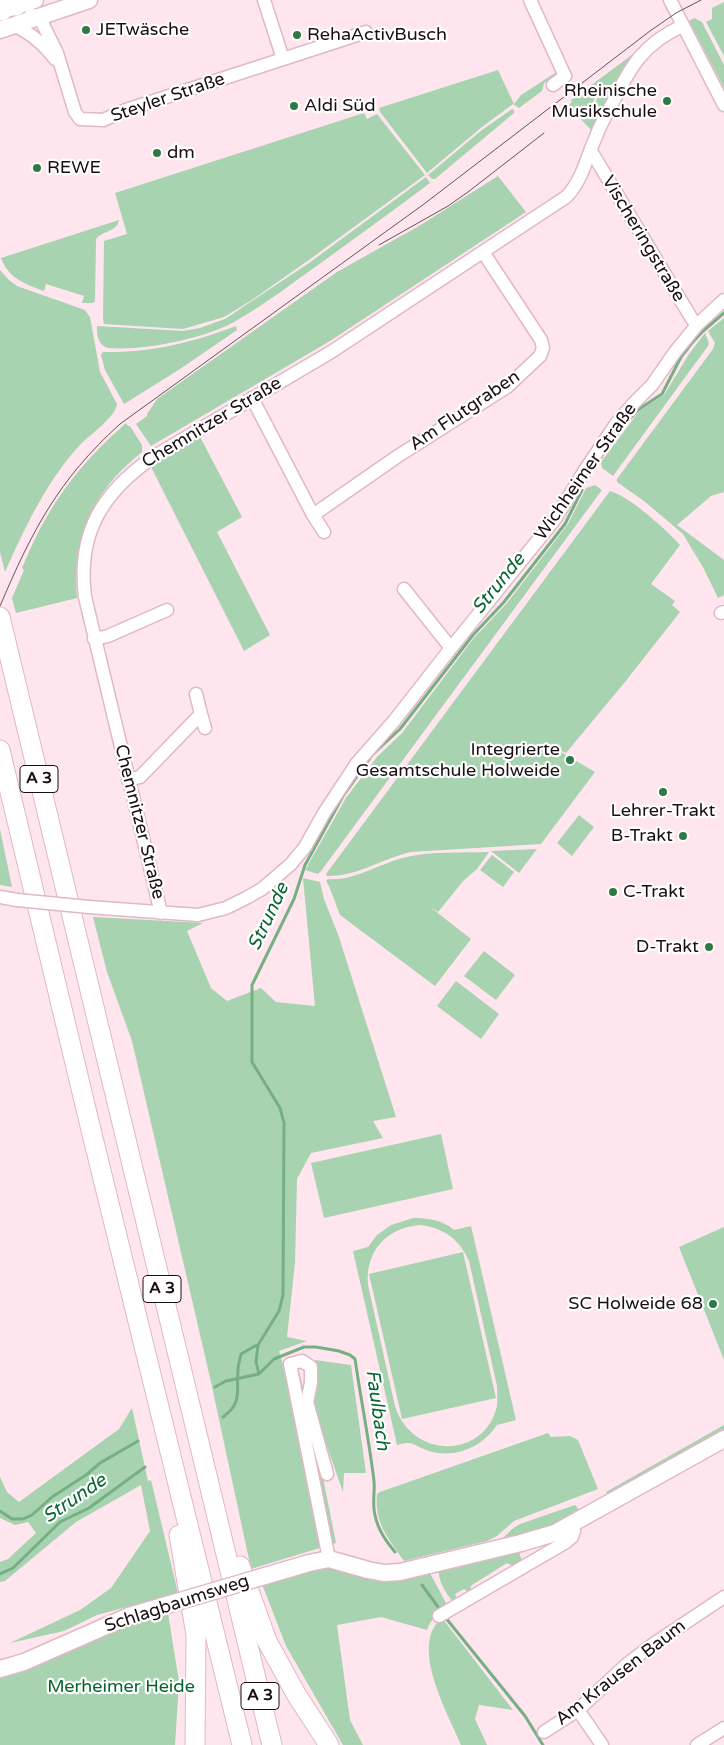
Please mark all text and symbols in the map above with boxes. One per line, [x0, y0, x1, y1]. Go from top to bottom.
place label: JETwäsche [96, 19, 189, 41]
marker: JETwäsche [80, 24, 92, 36]
place label: RehaActivBusch [307, 24, 447, 46]
marker: RehaActivBusch [291, 29, 303, 41]
street label: Steyler Straße [108, 68, 228, 128]
place label: Rheinische Musikschule [551, 80, 657, 122]
place label: Aldi Süd [304, 95, 376, 117]
marker: Rheinische Musikschule [661, 95, 673, 107]
marker: Aldi Süd [288, 100, 300, 112]
place label: dm [167, 142, 195, 164]
marker: dm [151, 147, 163, 159]
place label: REWE [47, 157, 101, 179]
marker: REWE [31, 162, 43, 174]
street label: Vischeringstraße [597, 172, 689, 306]
street label: Am Flutgraben [406, 366, 524, 456]
street label: Chemnitzer Straße [138, 373, 286, 473]
street label: Wichheimer Straße [530, 399, 642, 545]
water label: Strunde [468, 549, 530, 619]
place label: Integrierte Gesamtschule Holweide [356, 739, 560, 782]
street label: Chemnitzer Straße [109, 742, 169, 902]
marker: Integrierte Gesamtschule Holweide [564, 754, 576, 766]
road number: A 3 [20, 766, 58, 792]
marker: Lehrer-Trakt [657, 786, 669, 798]
place label: Lehrer-Trakt [611, 800, 715, 822]
place label: B-Trakt [611, 825, 673, 847]
marker: B-Trakt [677, 830, 689, 842]
water label: Strunde [244, 880, 294, 954]
place label: C-Trakt [623, 881, 685, 903]
marker: C-Trakt [607, 886, 619, 898]
place label: D-Trakt [636, 936, 699, 958]
marker: D-Trakt [703, 941, 715, 953]
road number: A 3 [143, 1276, 181, 1302]
place label: SC Holweide 68 [568, 1293, 703, 1315]
marker: SC Holweide 68 [707, 1298, 719, 1310]
water label: Faulbach [360, 1368, 394, 1452]
water label: Strunde [39, 1470, 111, 1528]
street label: Schlagbaumsweg [102, 1570, 252, 1638]
street label: Am Krausen Baum [552, 1616, 690, 1730]
park label: Merheimer Heide [47, 1676, 195, 1698]
road number: A 3 [241, 1682, 279, 1710]

